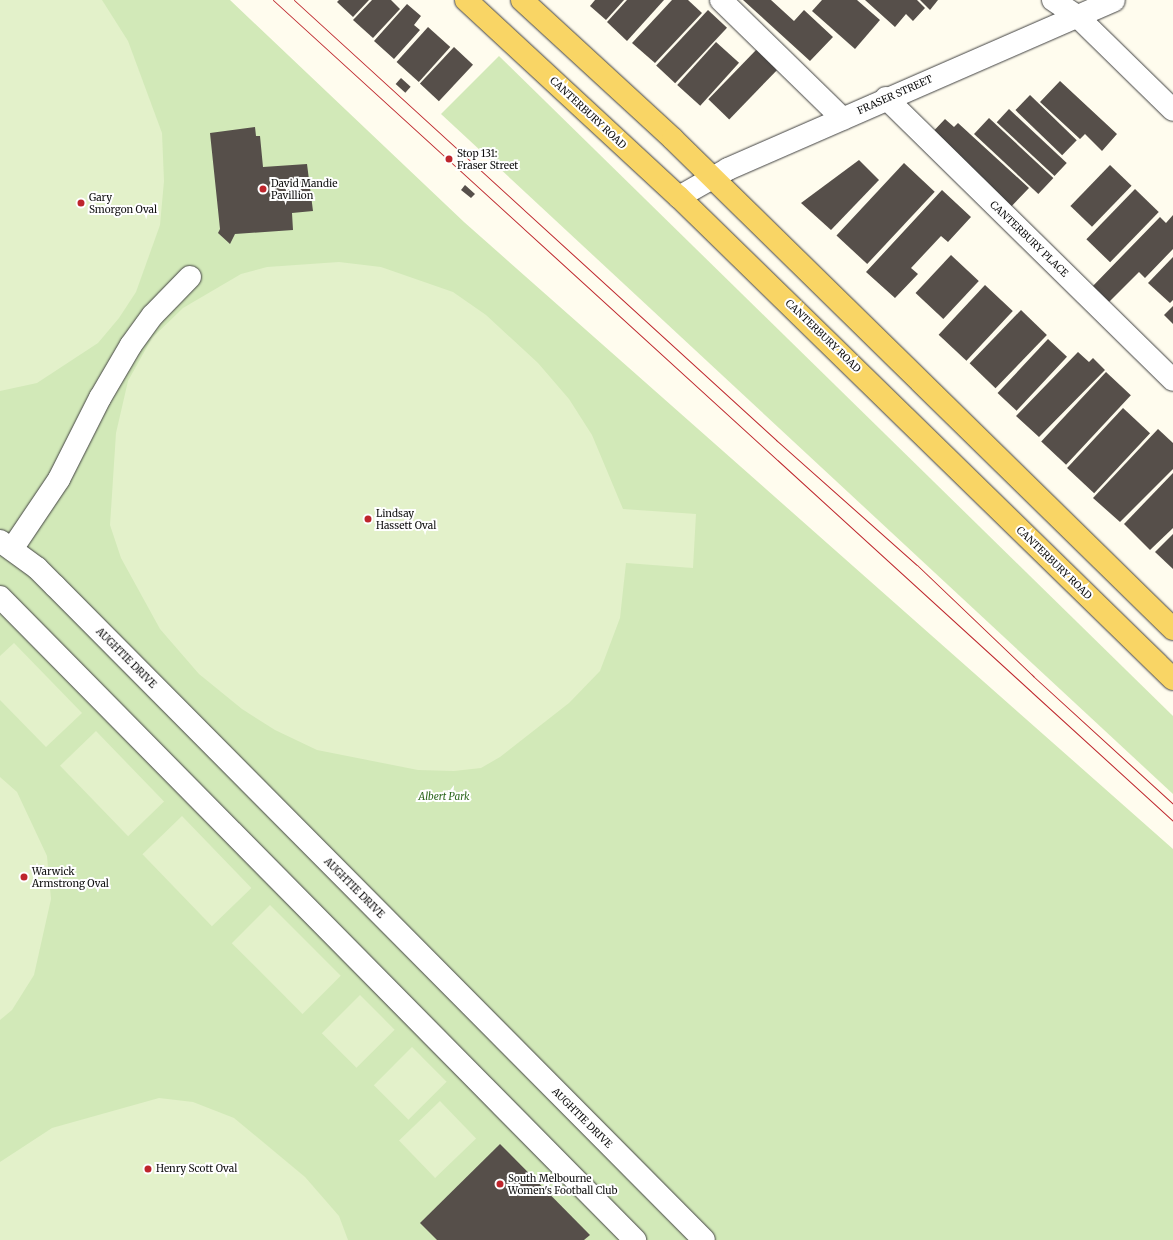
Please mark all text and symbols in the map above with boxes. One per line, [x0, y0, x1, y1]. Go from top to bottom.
street label: FRASER STREET [855, 73, 935, 117]
street label: CANTERBURY ROAD [547, 75, 629, 151]
place label: Stop 131: Fraser Street [457, 147, 518, 170]
marker: Stop 131: Fraser Street [444, 154, 454, 164]
place label: David Mandie Pavillion [271, 177, 337, 200]
marker: David Mandie Pavillion [258, 184, 268, 194]
place label: Gary Smorgon Oval [89, 191, 157, 214]
marker: Gary Smorgon Oval [76, 198, 86, 208]
street label: CANTERBURY PLACE [987, 199, 1071, 279]
street label: CANTERBURY ROAD [783, 297, 863, 375]
place label: Lindsay Hassett Oval [376, 507, 436, 530]
marker: Lindsay Hassett Oval [363, 514, 373, 524]
street label: CANTERBURY ROAD [1014, 524, 1094, 602]
street label: AUGHTIE DRIVE [93, 625, 159, 691]
park label: Albert Park [419, 791, 469, 803]
street label: AUGHTIE DRIVE [321, 855, 387, 921]
place label: Warwick Armstrong Oval [32, 865, 109, 888]
marker: Warwick Armstrong Oval [19, 872, 29, 882]
street label: AUGHTIE DRIVE [549, 1085, 615, 1151]
place label: Henry Scott Oval [156, 1163, 237, 1175]
marker: Henry Scott Oval [143, 1164, 153, 1174]
place label: South Melbourne Women's Football Club [508, 1172, 617, 1196]
marker: South Melbourne Women's Football Club [495, 1179, 505, 1189]

